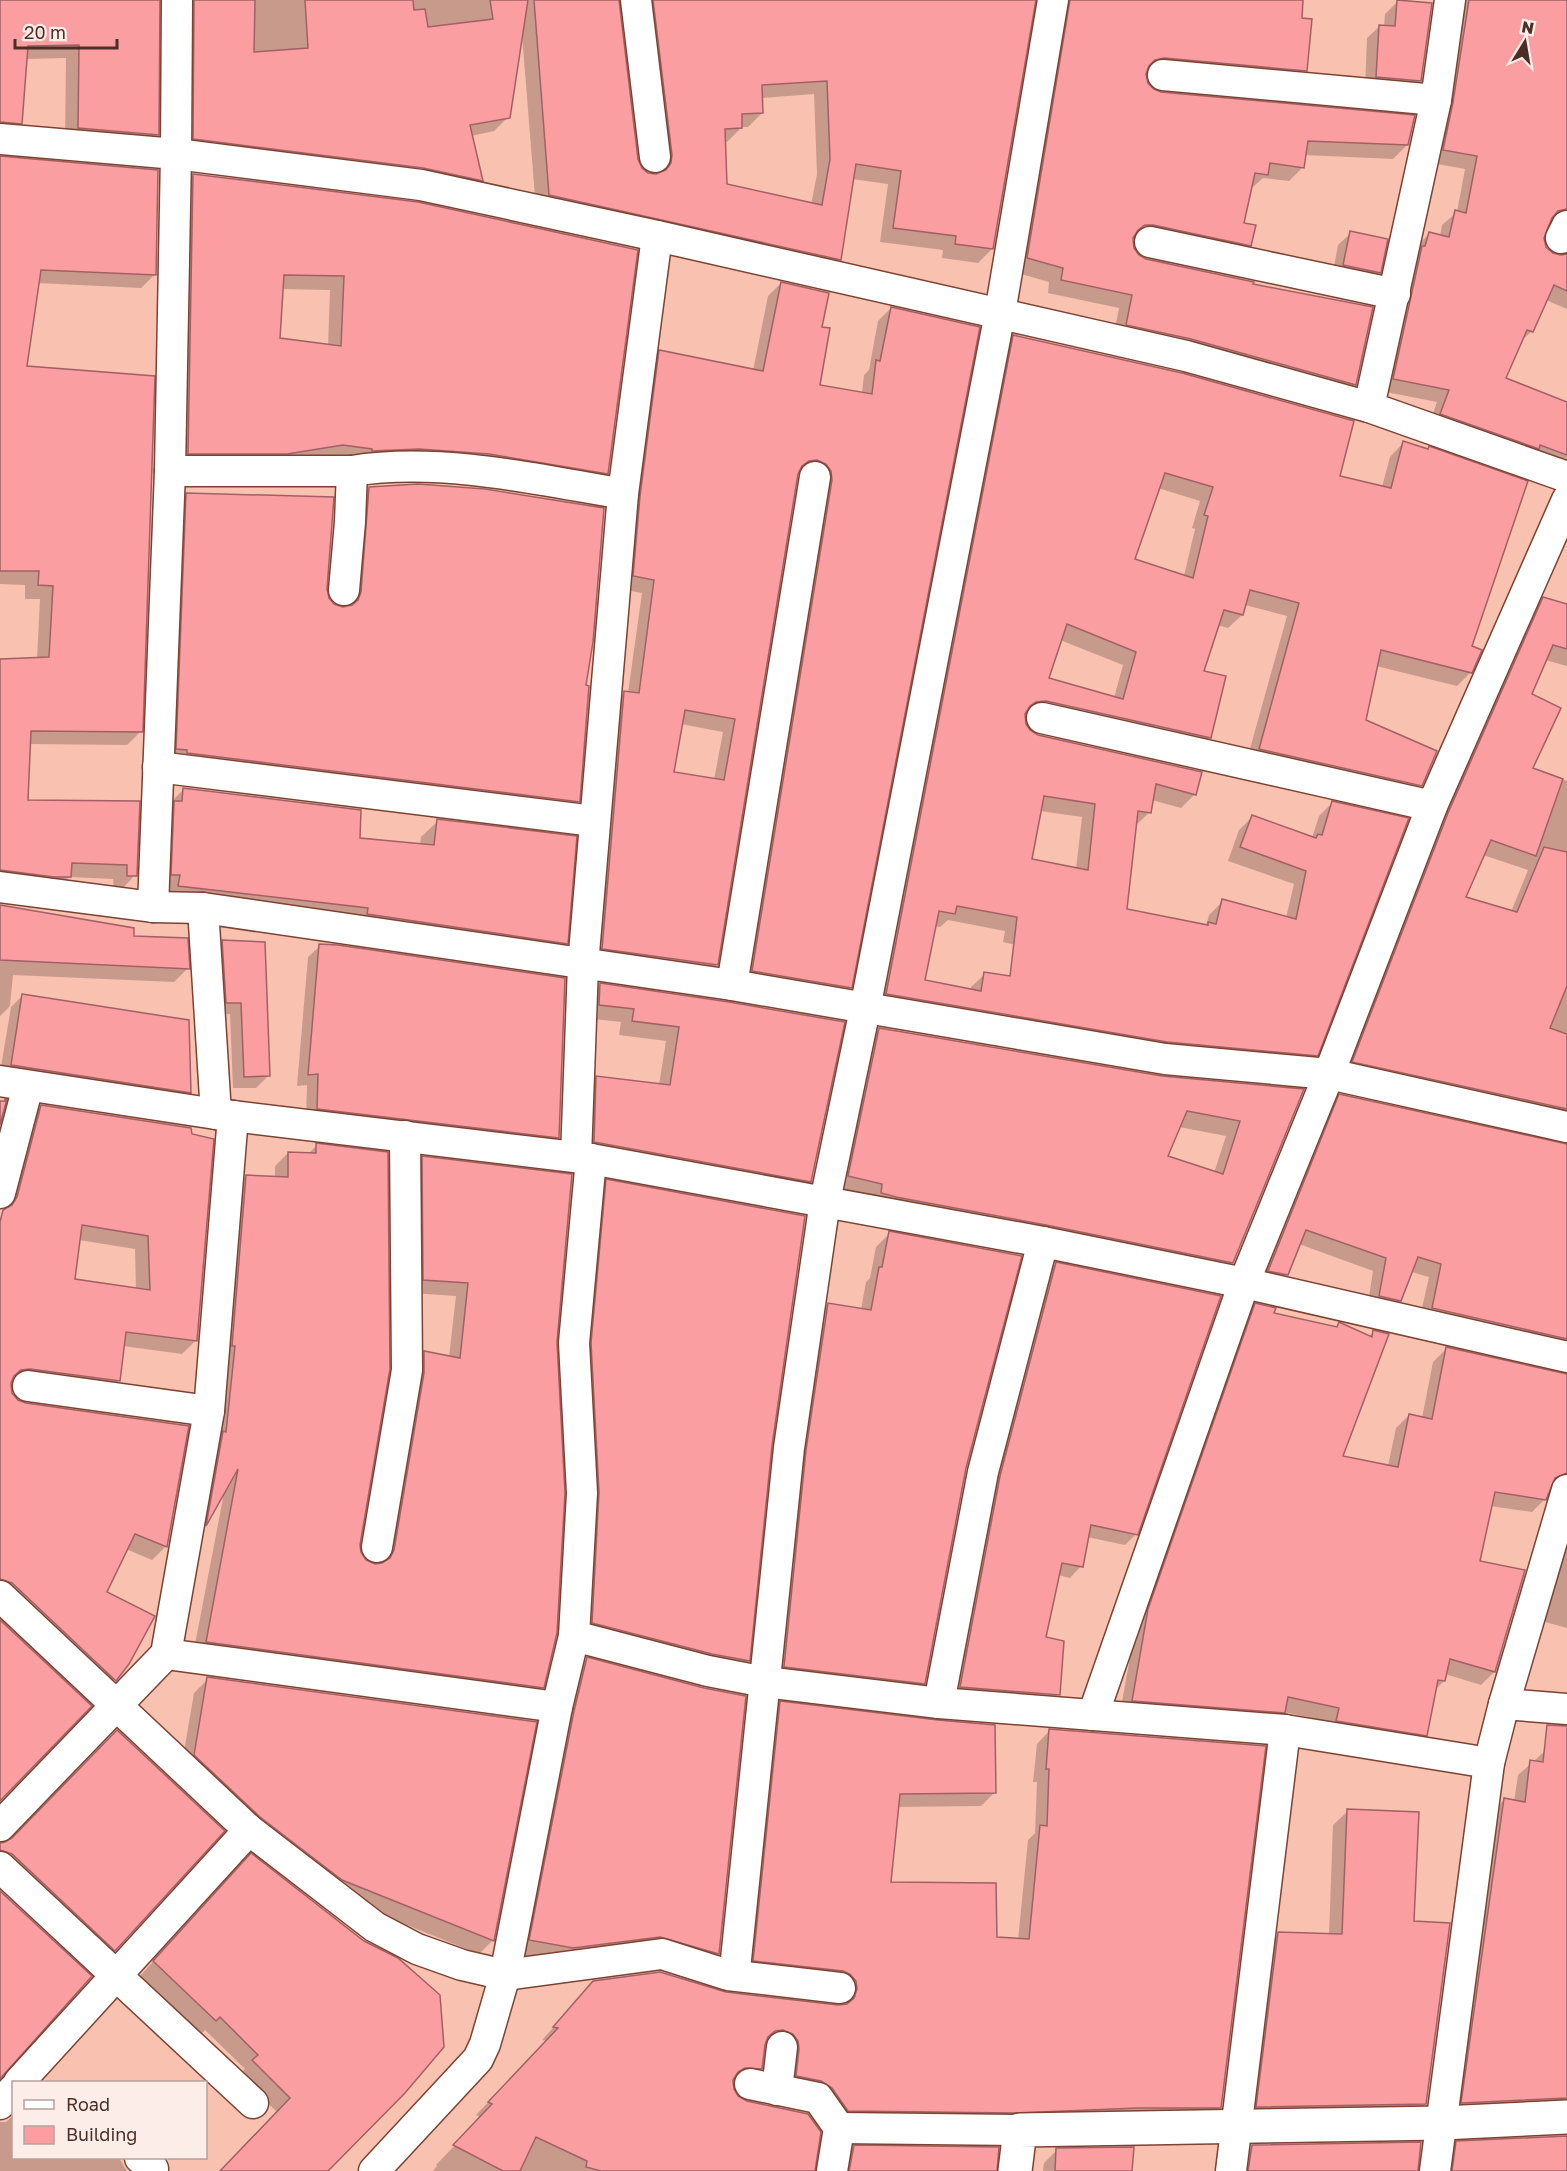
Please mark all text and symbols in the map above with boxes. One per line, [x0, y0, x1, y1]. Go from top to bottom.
scale bar [15, 12, 117, 50]
north arrow [1495, 12, 1555, 72]
text: N [1520, 16, 1536, 38]
text: 20 m [24, 21, 66, 43]
legend [12, 2081, 207, 2159]
text: Road [66, 2093, 110, 2115]
text: Building [66, 2123, 137, 2145]

